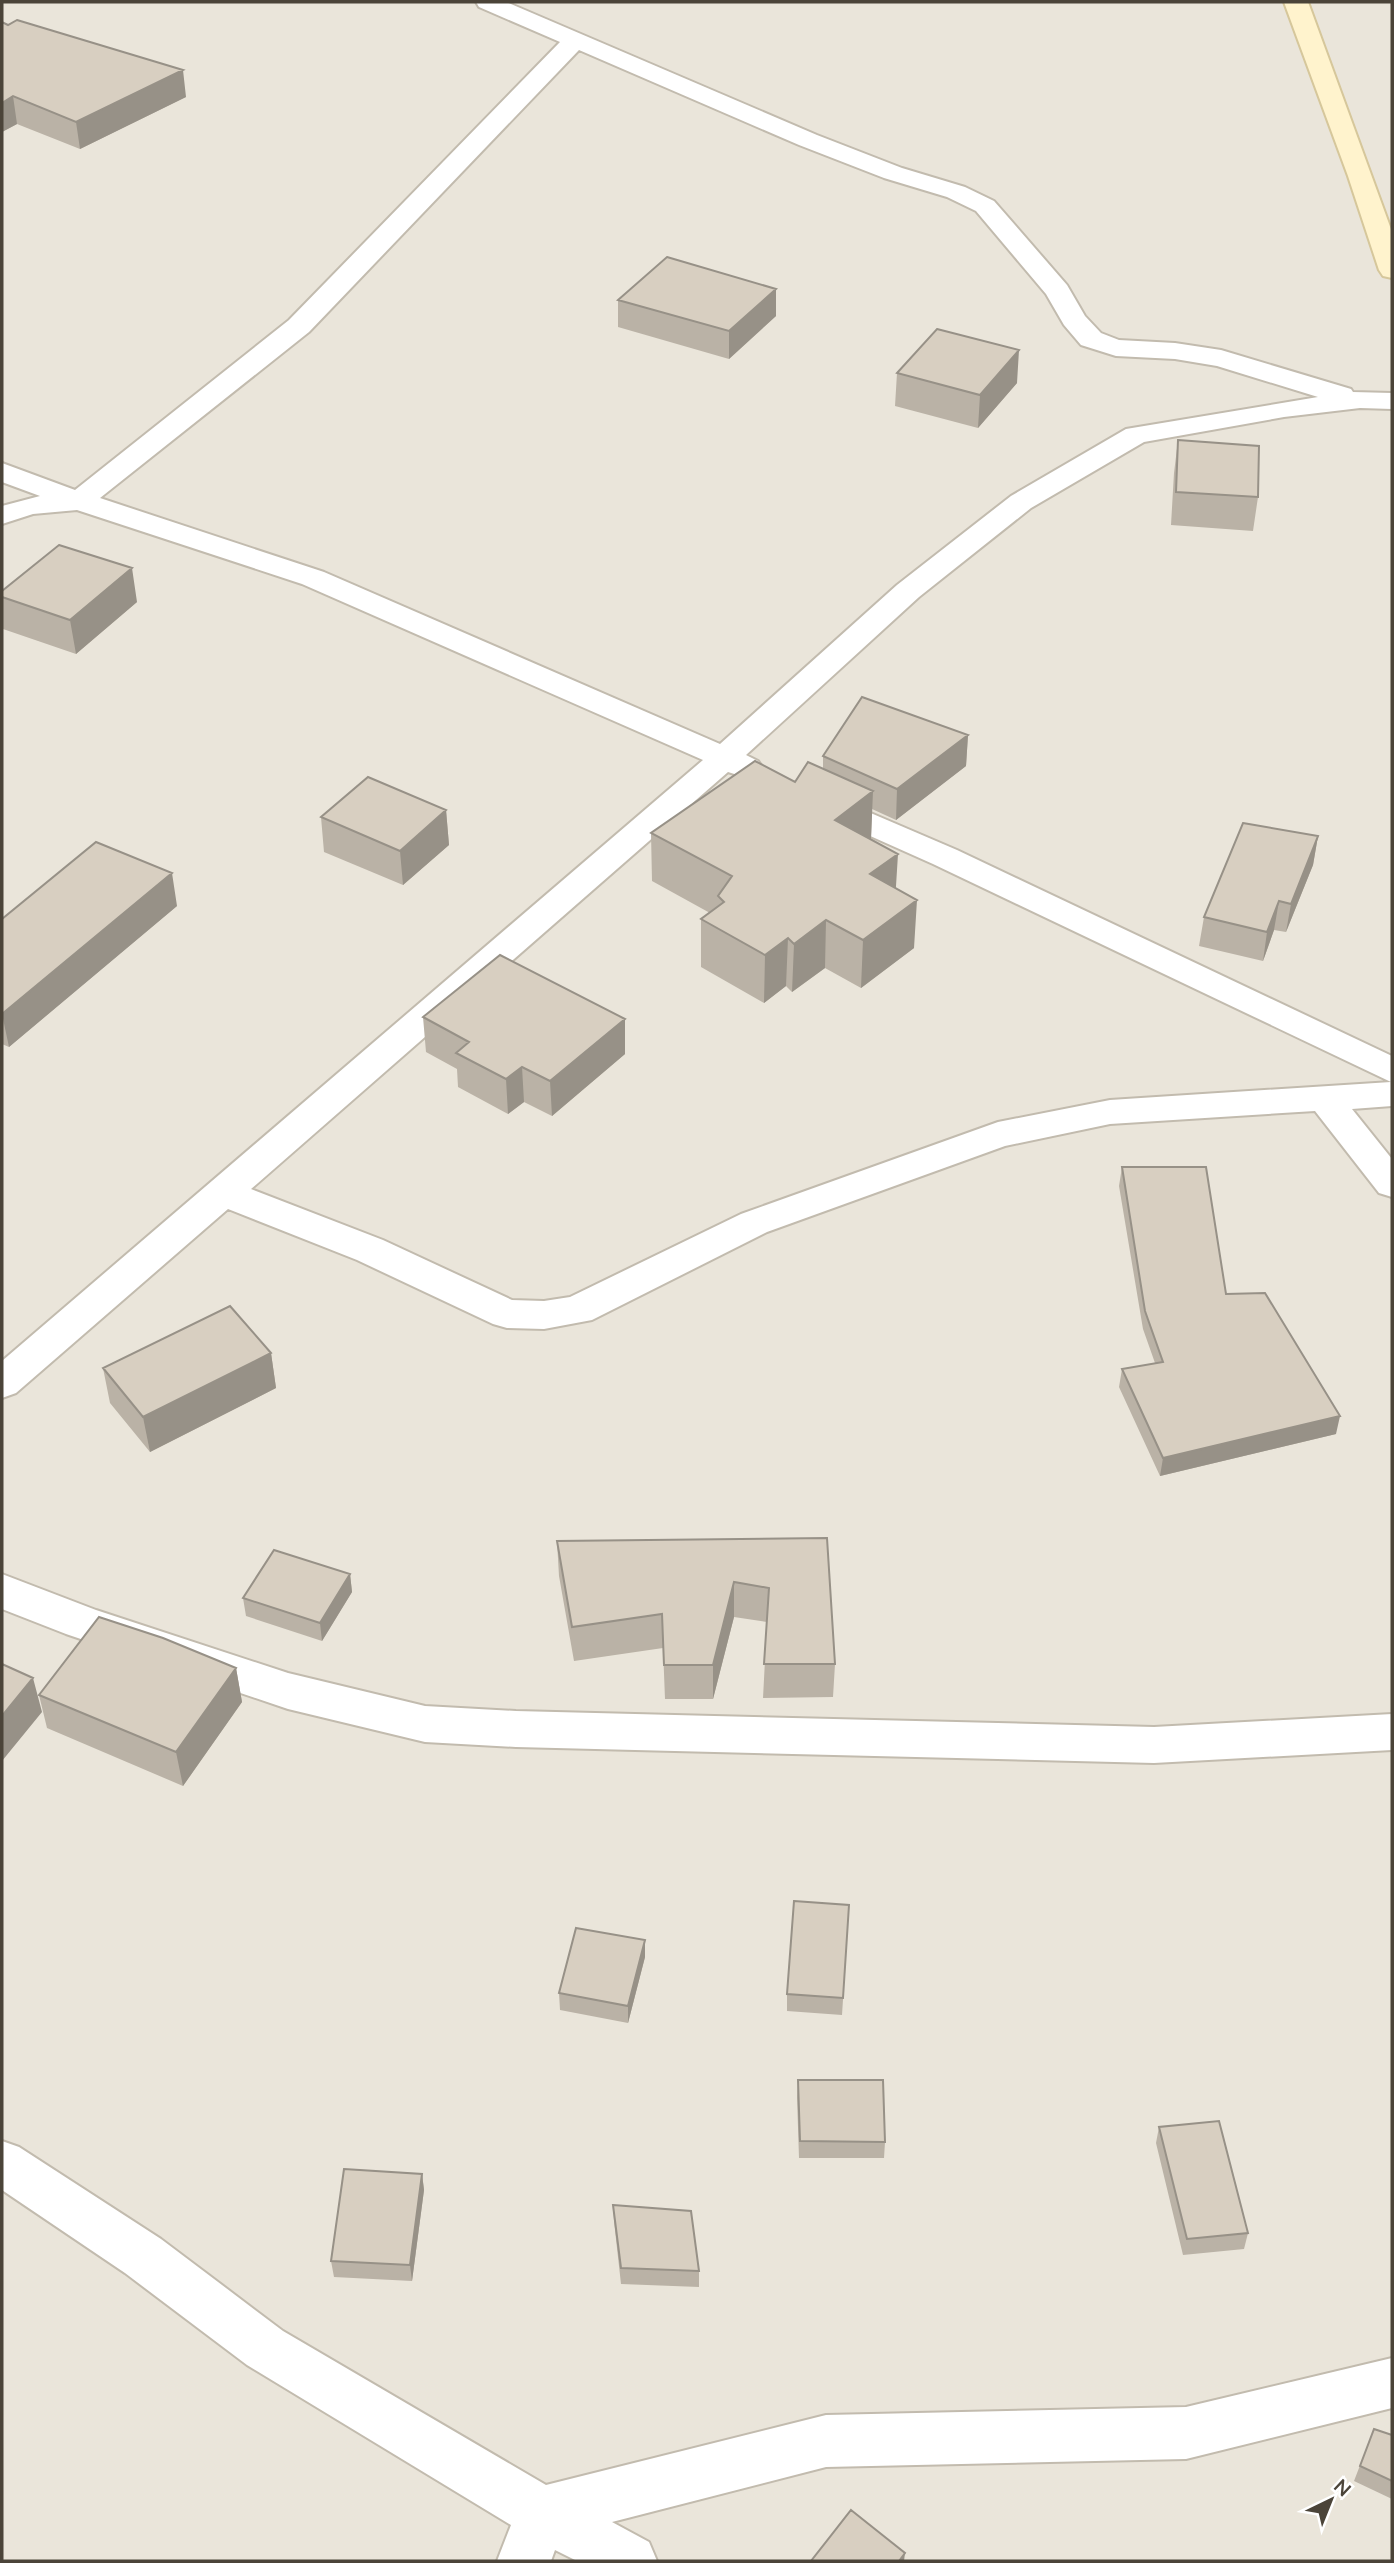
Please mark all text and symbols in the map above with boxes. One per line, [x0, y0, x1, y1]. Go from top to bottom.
north arrow [1296, 2465, 1366, 2535]
text: N [1330, 2474, 1356, 2501]

